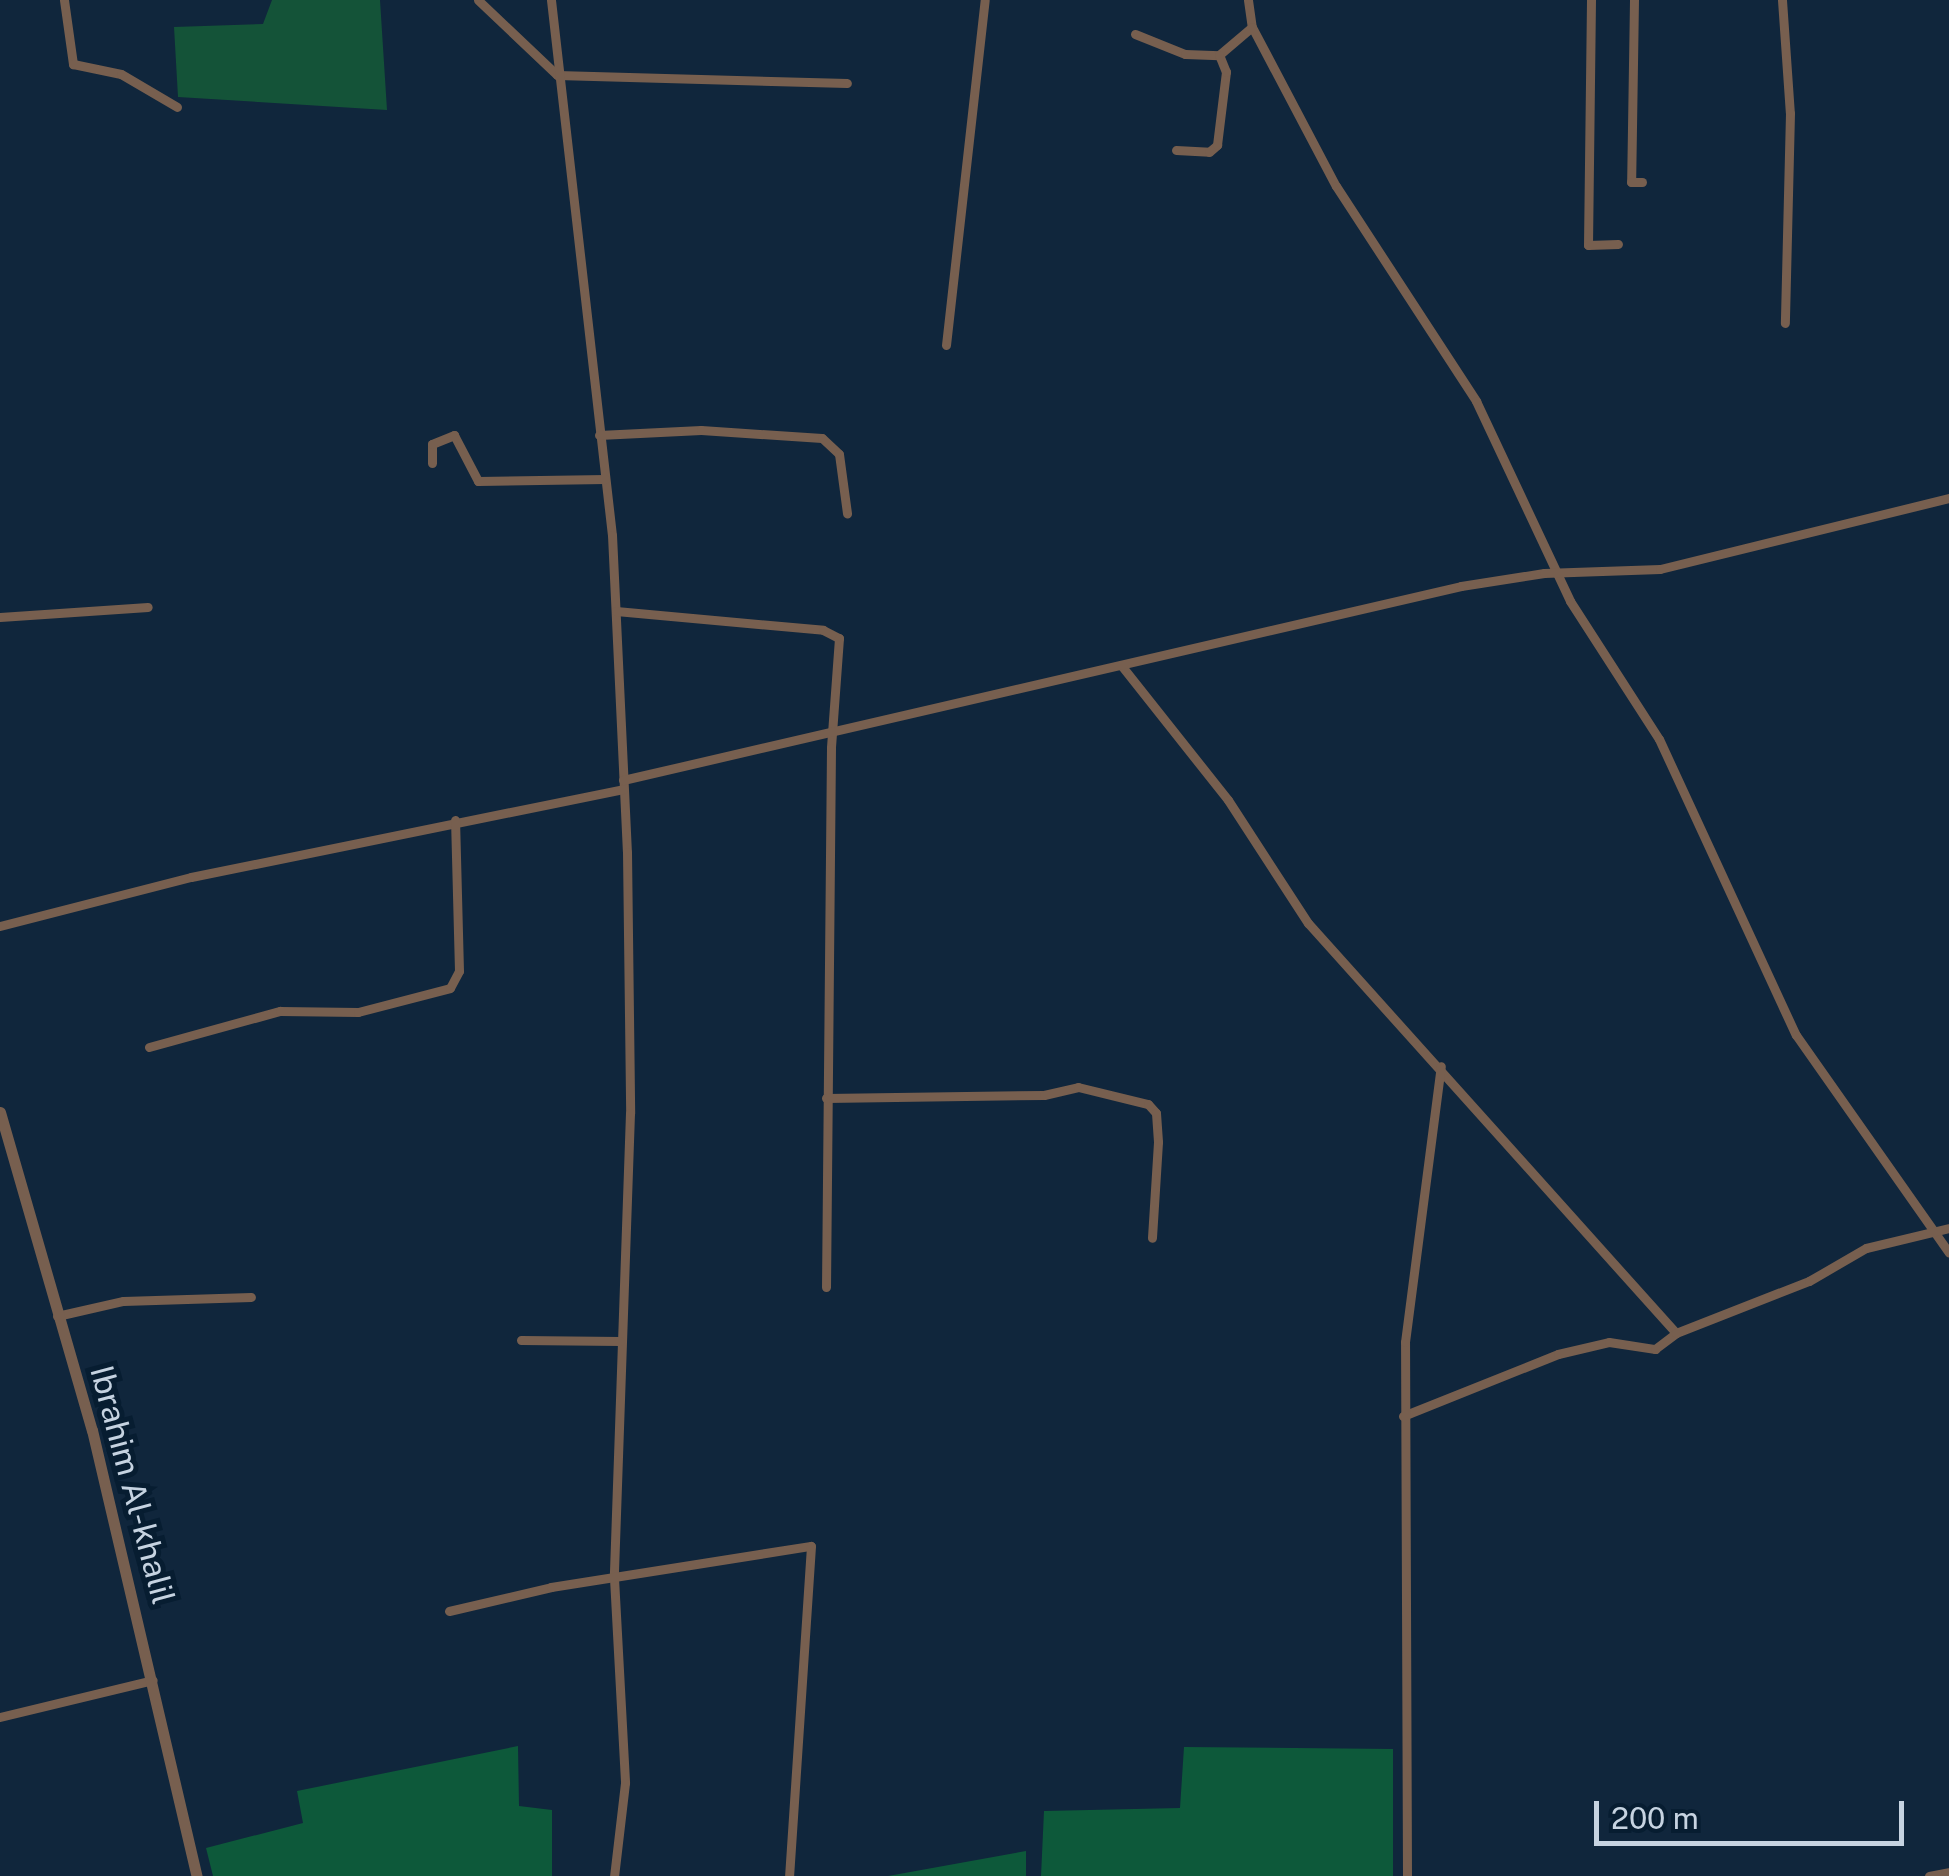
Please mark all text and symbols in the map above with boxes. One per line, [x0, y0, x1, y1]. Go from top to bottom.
street label: Ibrahim Al-khalil [82, 1362, 182, 1608]
scale bar [1599, 1781, 1909, 1843]
text: 200 m [1611, 1800, 1699, 1836]

